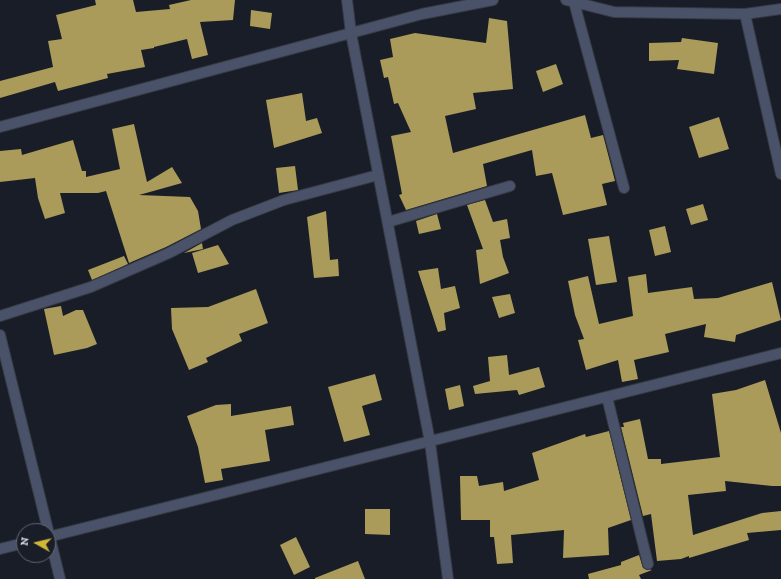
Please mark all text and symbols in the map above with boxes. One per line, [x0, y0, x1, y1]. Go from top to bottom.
north arrow [16, 523, 56, 563]
text: N [18, 536, 32, 546]

